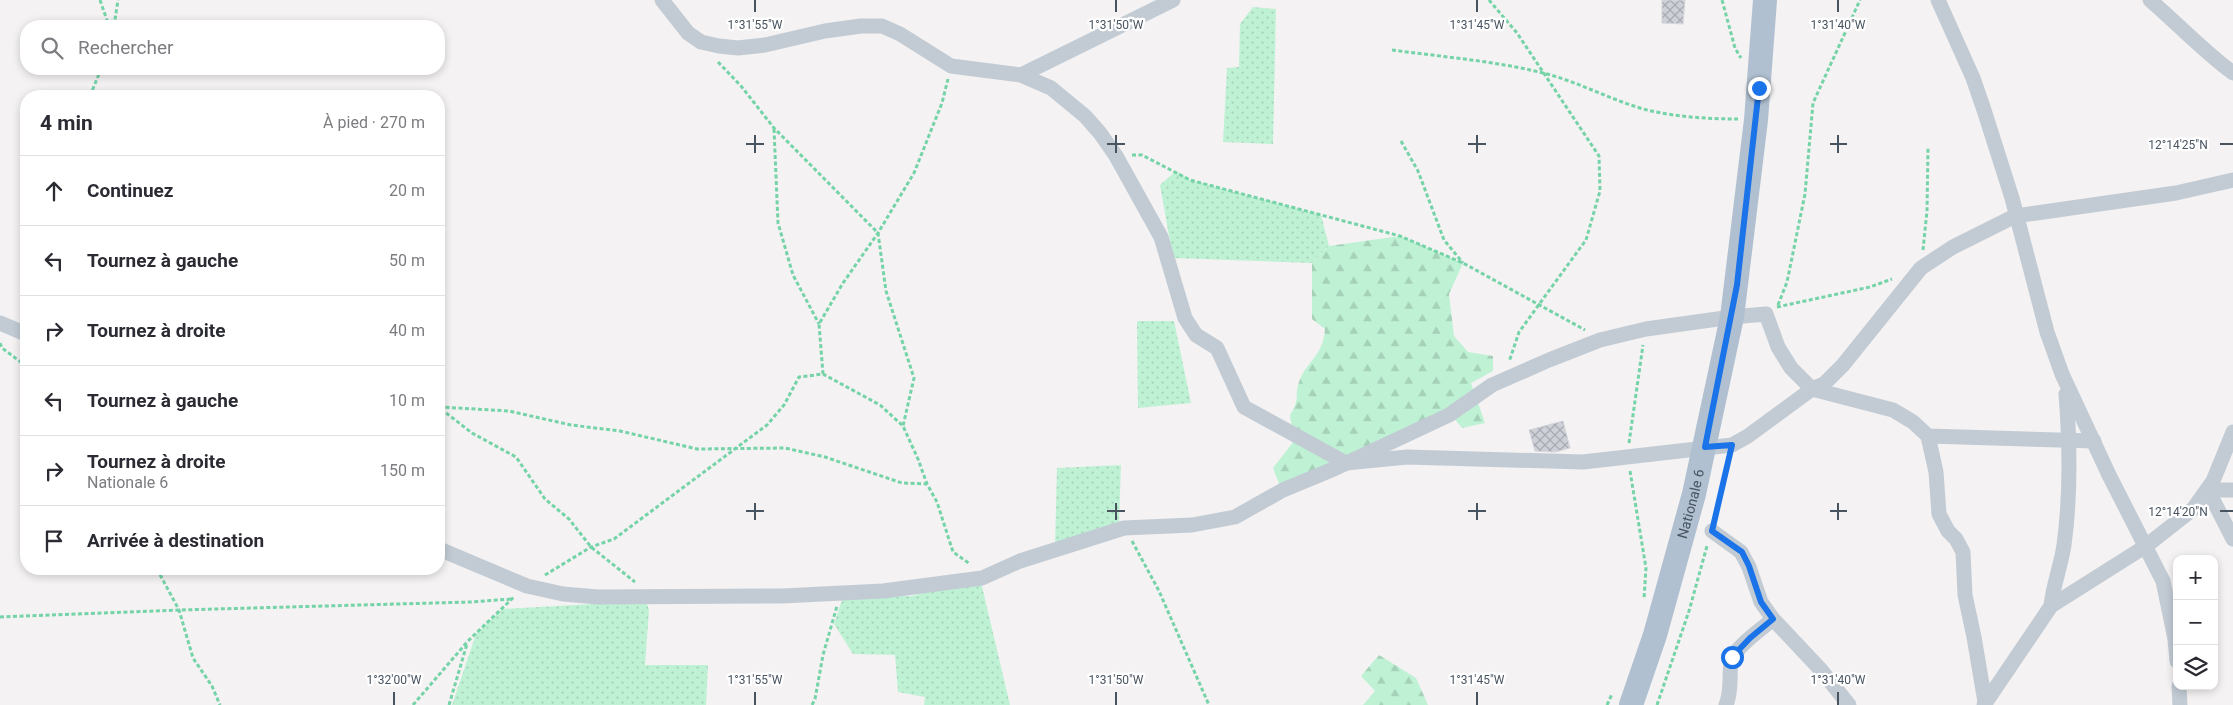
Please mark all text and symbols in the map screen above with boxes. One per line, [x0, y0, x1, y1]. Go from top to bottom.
text: 1°31'55"W [728, 18, 783, 32]
text: 1°31'50"W [1089, 18, 1144, 32]
text: 1°31'45"W [1450, 18, 1505, 32]
text: 1°31'40"W [1811, 18, 1866, 32]
search box [20, 20, 445, 75]
icon: search [38, 34, 66, 62]
text: Rechercher [78, 36, 173, 59]
route end [1748, 77, 1771, 100]
text: 4 min [40, 111, 93, 135]
text: À pied · 270 m [323, 113, 425, 132]
text: 12°14'25"N [2148, 138, 2208, 152]
icon: ahead [40, 177, 68, 205]
text: Continuez [87, 179, 173, 202]
text: 20 m [389, 181, 425, 200]
icon: left [40, 247, 68, 275]
text: Tournez à gauche [87, 249, 238, 272]
text: 50 m [389, 251, 425, 270]
icon: right [40, 317, 68, 345]
text: Tournez à droite [87, 319, 226, 342]
text: 40 m [389, 321, 425, 340]
icon: left [40, 387, 68, 415]
text: Tournez à gauche [87, 389, 238, 412]
text: 10 m [389, 391, 425, 410]
text: Tournez à droite [87, 450, 226, 473]
icon: right [40, 457, 68, 485]
text: 150 m [380, 461, 425, 480]
street label: Nationale 6 [1674, 467, 1707, 540]
text: Nationale 6 [87, 473, 168, 492]
text: 12°14'20"N [2148, 505, 2208, 519]
icon: arrive [40, 527, 68, 555]
text: Arrivée à destination [87, 529, 264, 552]
map controls [2173, 555, 2218, 690]
button: + [2173, 555, 2218, 600]
button: − [2173, 600, 2218, 645]
button: layers [2173, 645, 2218, 690]
route start [1721, 646, 1744, 669]
text: 1°32'00"W [367, 673, 422, 687]
text: 1°31'55"W [728, 673, 783, 687]
text: 1°31'50"W [1089, 673, 1144, 687]
text: 1°31'45"W [1450, 673, 1505, 687]
text: 1°31'40"W [1811, 673, 1866, 687]

